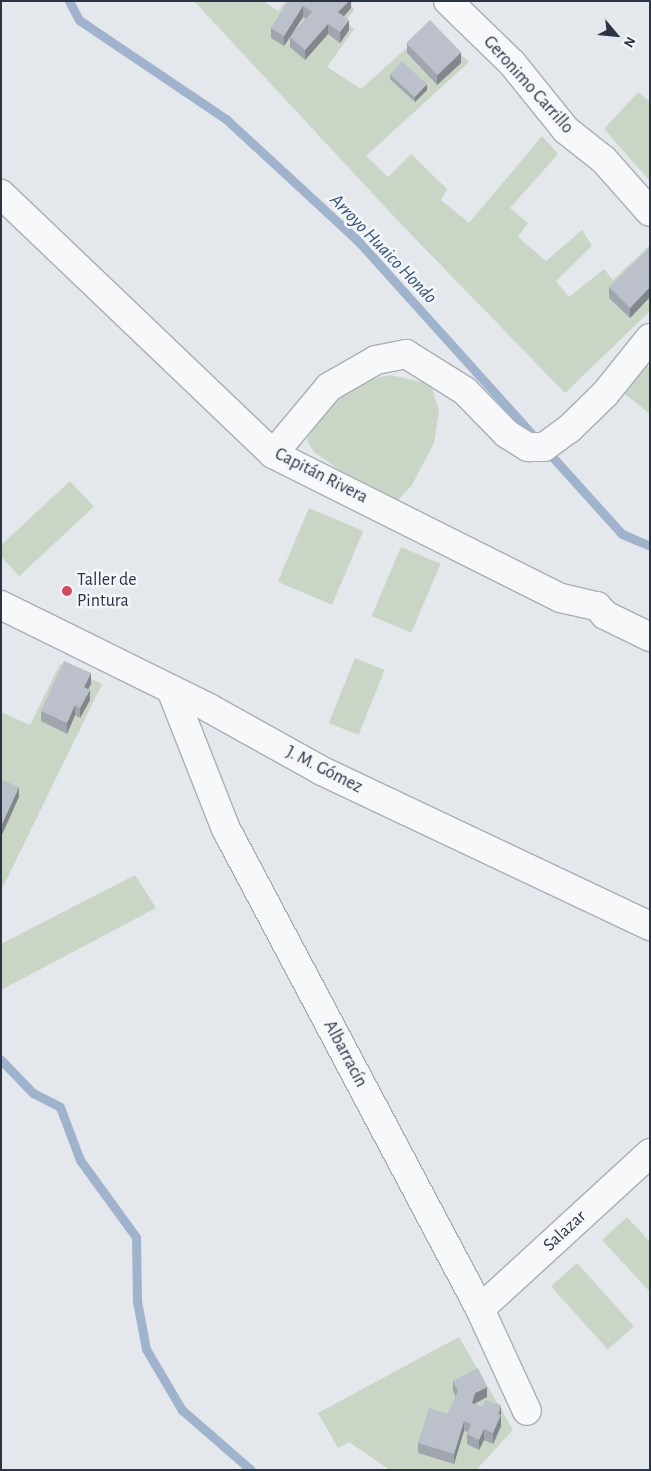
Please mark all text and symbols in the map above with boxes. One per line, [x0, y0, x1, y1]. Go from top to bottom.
north arrow [591, 10, 641, 60]
street label: Geronimo Carrillo [478, 32, 578, 138]
text: N [621, 34, 638, 50]
water label: Arroyo Huaico Hondo [325, 189, 441, 309]
street label: Capitán Rivera [271, 443, 371, 509]
place label: Taller de Pintura [77, 570, 137, 612]
marker: Taller de Pintura [61, 585, 73, 597]
street label: J. M. Gómez [282, 742, 366, 798]
street label: Albarracín [318, 1017, 372, 1091]
street label: Salazar [539, 1206, 591, 1256]

